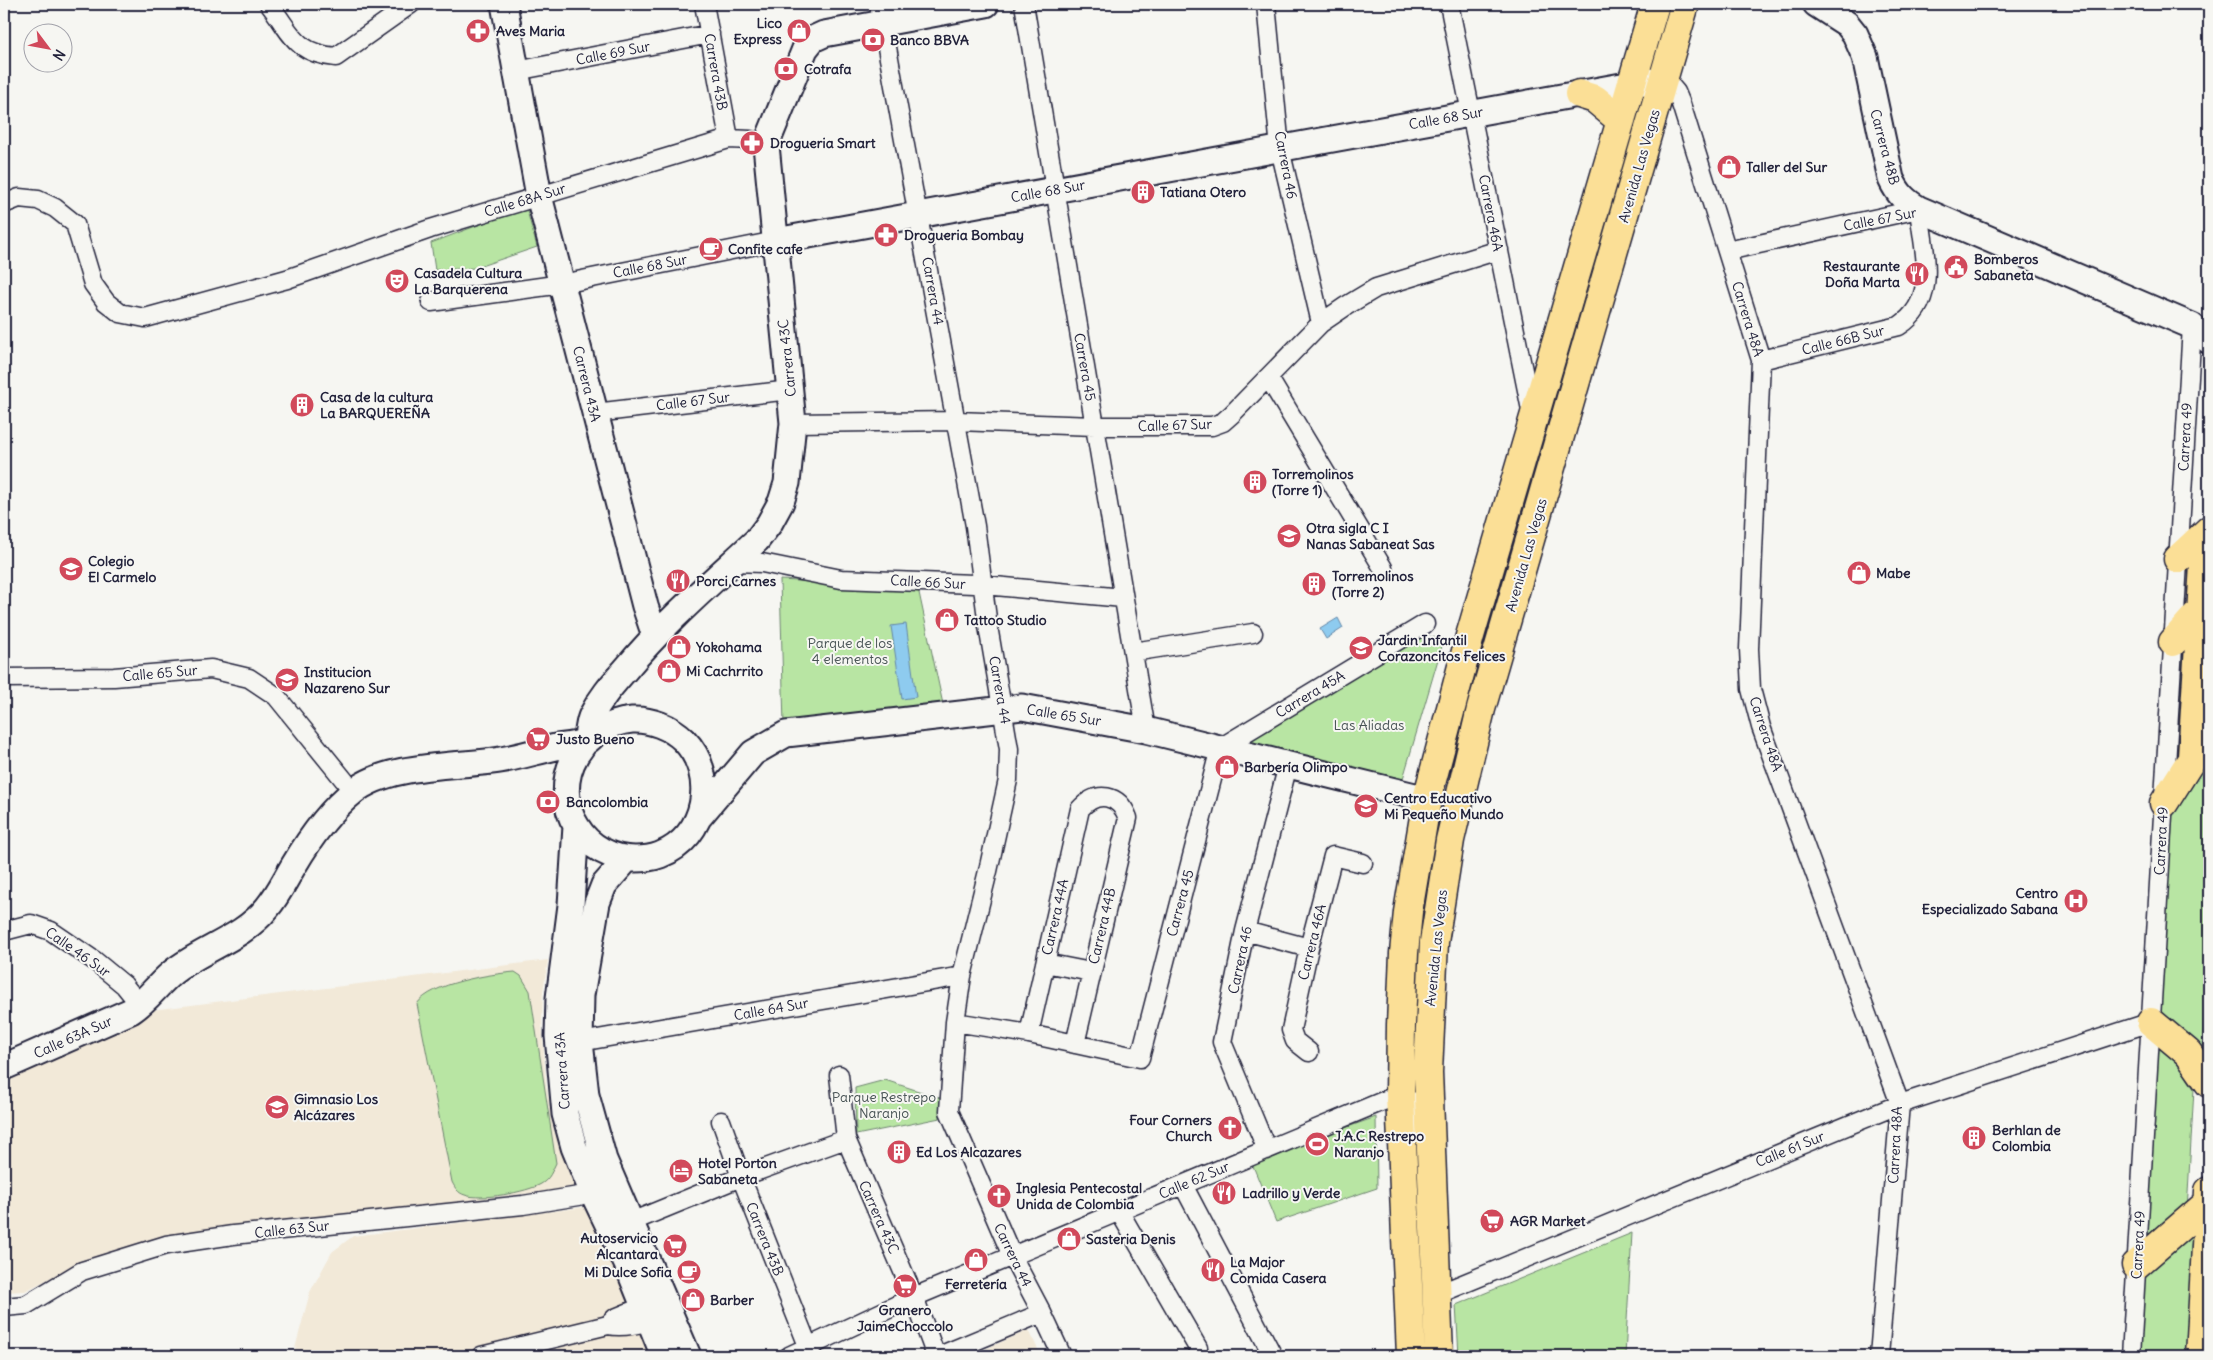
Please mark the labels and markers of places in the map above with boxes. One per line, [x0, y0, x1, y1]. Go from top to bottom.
place label: Lico Express [733, 14, 783, 48]
pharmacy icon: Aves Maria [465, 18, 491, 44]
shop icon: Lico Express [786, 18, 812, 44]
place label: Aves Maria [496, 22, 565, 40]
bank icon: Banco BBVA [860, 27, 886, 53]
place label: Banco BBVA [890, 31, 969, 49]
bank icon: Cotrafa [773, 56, 799, 82]
place label: Cotrafa [804, 60, 852, 78]
pharmacy icon: Drogueria Smart [739, 130, 765, 156]
place label: Drogueria Smart [770, 134, 876, 152]
shop icon: Taller del Sur [1716, 154, 1742, 180]
place label: Taller del Sur [1746, 158, 1827, 176]
building icon: Tatiana Otero [1130, 179, 1156, 205]
place label: Tatiana Otero [1160, 183, 1246, 201]
pharmacy icon: Drogueria Bombay [873, 222, 899, 248]
place label: Drogueria Bombay [904, 226, 1024, 244]
cafe icon: Confite cafe [698, 236, 724, 262]
place label: Confite cafe [728, 240, 803, 258]
place label: Bomberos Sabaneta [1974, 250, 2039, 284]
public building icon: Bomberos Sabaneta [1943, 254, 1969, 280]
place label: Restaurante Doña Marta [1823, 257, 1900, 291]
restaurant icon: Restaurante Doña Marta [1904, 261, 1930, 287]
place label: Casadela Cultura La Barquerena [414, 264, 522, 298]
theatre icon: Casadela Cultura La Barquerena [384, 268, 410, 294]
place label: Casa de la cultura La BARQUEREÑA [320, 388, 433, 422]
building icon: Casa de la cultura La BARQUEREÑA [289, 392, 315, 418]
place label: Torremolinos (Torre 1) [1272, 465, 1354, 499]
building icon: Torremolinos (Torre 1) [1242, 469, 1268, 495]
place label: Otra sigla C I Nanas Sabaneat Sas [1306, 519, 1435, 553]
school or university icon: Otra sigla C I Nanas Sabaneat Sas [1276, 523, 1302, 549]
place label: Colegio El Carmelo [88, 552, 156, 586]
school or university icon: Colegio El Carmelo [58, 556, 84, 582]
shop icon: Mabe [1846, 560, 1872, 586]
place label: Mabe [1876, 564, 1911, 582]
place label: Torremolinos (Torre 2) [1332, 567, 1414, 601]
restaurant icon: Porci Carnes [665, 568, 691, 594]
building icon: Torremolinos (Torre 2) [1301, 571, 1327, 597]
place label: Porci Carnes [696, 572, 777, 590]
shop icon: Tattoo Studio [934, 607, 960, 633]
place label: Tattoo Studio [964, 611, 1047, 629]
place label: Jardin Infantil Corazoncitos Felices [1378, 631, 1506, 665]
shop icon: Yokohama [666, 634, 692, 660]
school or university icon: Jardin Infantil Corazoncitos Felices [1348, 635, 1374, 661]
place label: Yokohama [695, 638, 762, 656]
shop icon: Mi Cachrrito [656, 658, 682, 684]
place label: Mi Cachrrito [686, 662, 763, 680]
place label: Institucion Nazareno Sur [304, 663, 390, 697]
school or university icon: Institucion Nazareno Sur [274, 667, 300, 693]
supermarket icon: Justo Bueno [525, 726, 551, 752]
place label: Justo Bueno [556, 730, 634, 748]
shop icon: Barbería Olimpo [1214, 754, 1240, 780]
place label: Barbería Olimpo [1244, 758, 1348, 776]
bank icon: Bancolombia [535, 789, 561, 815]
place label: Centro Educativo Mi Pequeño Mundo [1384, 789, 1504, 823]
place label: Bancolombia [566, 793, 648, 811]
school or university icon: Centro Educativo Mi Pequeño Mundo [1353, 793, 1379, 819]
place label: Centro Especializado Sabana [1922, 884, 2058, 918]
hospital icon: Centro Especializado Sabana [2063, 888, 2089, 914]
place label: Gimnasio Los Alcázares [294, 1090, 379, 1124]
school or university icon: Gimnasio Los Alcázares [264, 1094, 290, 1120]
place label: Four Corners Church [1129, 1111, 1213, 1145]
church icon: Four Corners Church [1217, 1115, 1243, 1141]
place label: Berhlan de Colombia [1992, 1121, 2061, 1155]
building icon: Berhlan de Colombia [1961, 1125, 1987, 1151]
place label: J.A.C Restrepo Naranjo [1334, 1127, 1424, 1161]
sports icon: J.A.C Restrepo Naranjo [1304, 1131, 1330, 1157]
building icon: Ed Los Alcazares [886, 1139, 912, 1165]
place label: Ed Los Alcazares [916, 1143, 1022, 1161]
place label: Hotel Porton Sabaneta [698, 1154, 777, 1188]
hotel icon: Hotel Porton Sabaneta [668, 1158, 694, 1184]
place label: Inglesia Pentecostal Unida de Colombia [1016, 1179, 1142, 1213]
restaurant icon: Ladrillo y Verde [1211, 1180, 1237, 1206]
church icon: Inglesia Pentecostal Unida de Colombia [986, 1183, 1012, 1209]
place label: Ladrillo y Verde [1242, 1184, 1341, 1202]
supermarket icon: AGR Market [1479, 1208, 1505, 1234]
place label: AGR Market [1510, 1212, 1586, 1230]
shop icon: Sasteria Denis [1056, 1226, 1082, 1252]
place label: Autoservicio Alcantara [581, 1229, 658, 1263]
place label: Sasteria Denis [1086, 1230, 1176, 1248]
supermarket icon: Autoservicio Alcantara [662, 1233, 688, 1259]
shop icon: Ferretería [963, 1247, 989, 1273]
place label: La Major Comida Casera [1230, 1253, 1326, 1287]
restaurant icon: La Major Comida Casera [1200, 1257, 1226, 1283]
cafe icon: Mi Dulce Sofia [676, 1259, 702, 1285]
place label: Mi Dulce Sofia [584, 1263, 672, 1281]
supermarket icon: Granero JaimeChoccolo [892, 1273, 918, 1299]
place label: Ferretería [945, 1275, 1007, 1293]
shop icon: Barber [680, 1287, 706, 1313]
place label: Barber [710, 1291, 754, 1309]
place label: Granero JaimeChoccolo [857, 1301, 953, 1335]

